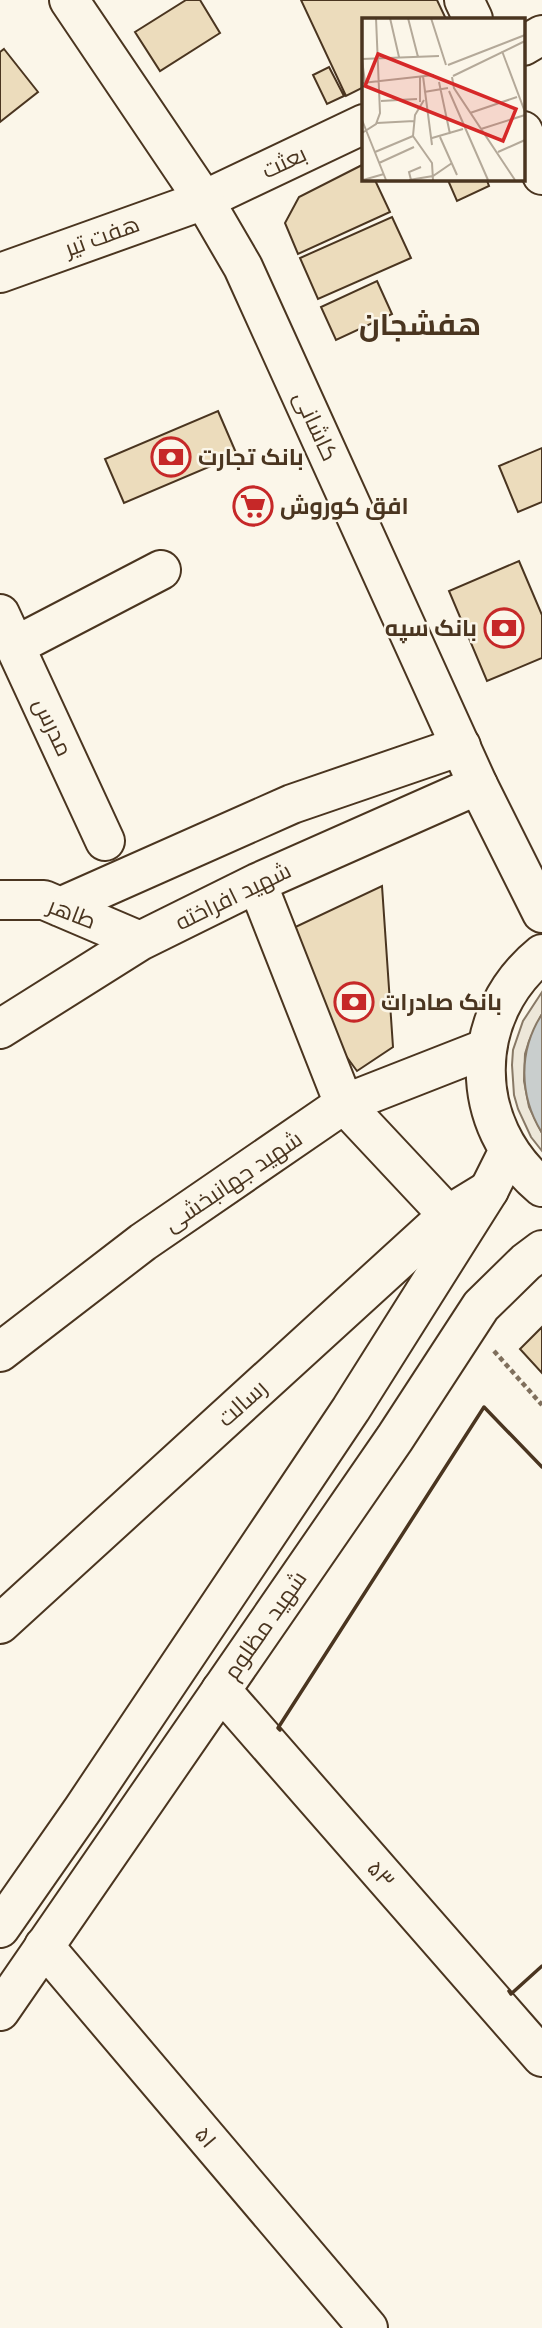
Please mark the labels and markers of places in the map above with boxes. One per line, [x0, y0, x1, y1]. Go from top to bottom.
bank icon: بانک تجارت [150, 436, 192, 478]
place label: بانک تجارت [198, 443, 304, 471]
supermarket icon: افق کوروش [232, 485, 274, 527]
place label: افق کوروش [280, 492, 409, 520]
bank icon: بانک سپه [483, 607, 525, 649]
place label: بانک سپه [385, 614, 477, 644]
bank icon: بانک صادرات [333, 981, 375, 1023]
place label: بانک صادرات [381, 988, 502, 1016]

